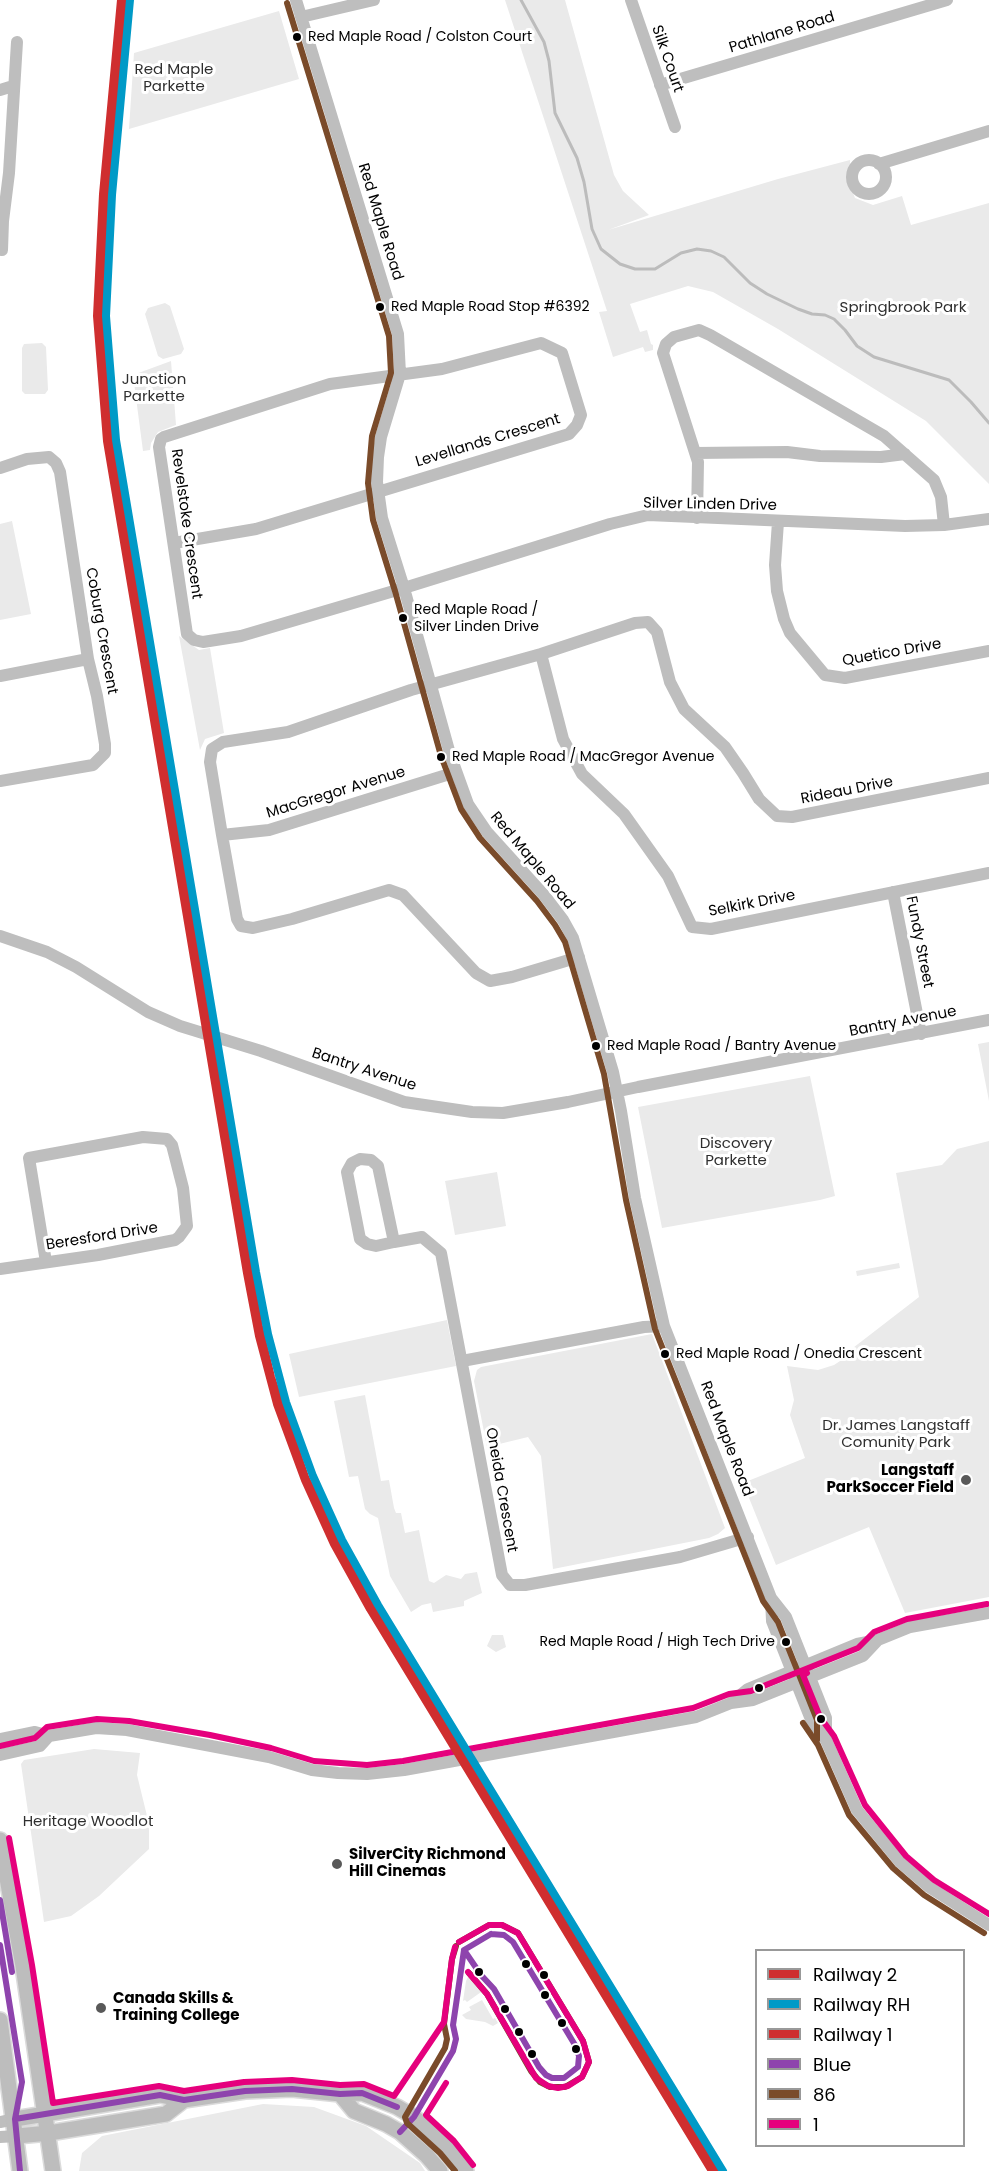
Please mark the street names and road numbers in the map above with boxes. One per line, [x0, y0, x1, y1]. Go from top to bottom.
street label: Pathlane Road [727, 8, 837, 58]
street label: Silk Court [647, 23, 687, 95]
street label: Red Maple Road [354, 161, 406, 283]
street label: Levellands Crescent [413, 410, 563, 472]
street label: Revelstoke Crescent [167, 448, 205, 600]
street label: Silver Linden Drive [643, 495, 777, 515]
street label: Coburg Crescent [81, 566, 121, 696]
street label: Quetico Drive [841, 635, 943, 671]
street label: MacGregor Avenue [264, 763, 408, 823]
street label: Rideau Drive [799, 773, 895, 809]
street label: Red Maple Road [486, 809, 578, 913]
street label: Selkirk Drive [707, 887, 797, 921]
street label: Fundy Street [901, 895, 937, 989]
street label: Bantry Avenue [848, 1003, 958, 1041]
street label: Bantry Avenue [309, 1045, 419, 1095]
street label: Beresford Drive [45, 1219, 159, 1255]
street label: Red Maple Road [696, 1379, 756, 1499]
street label: Oneida Crescent [481, 1426, 521, 1554]

